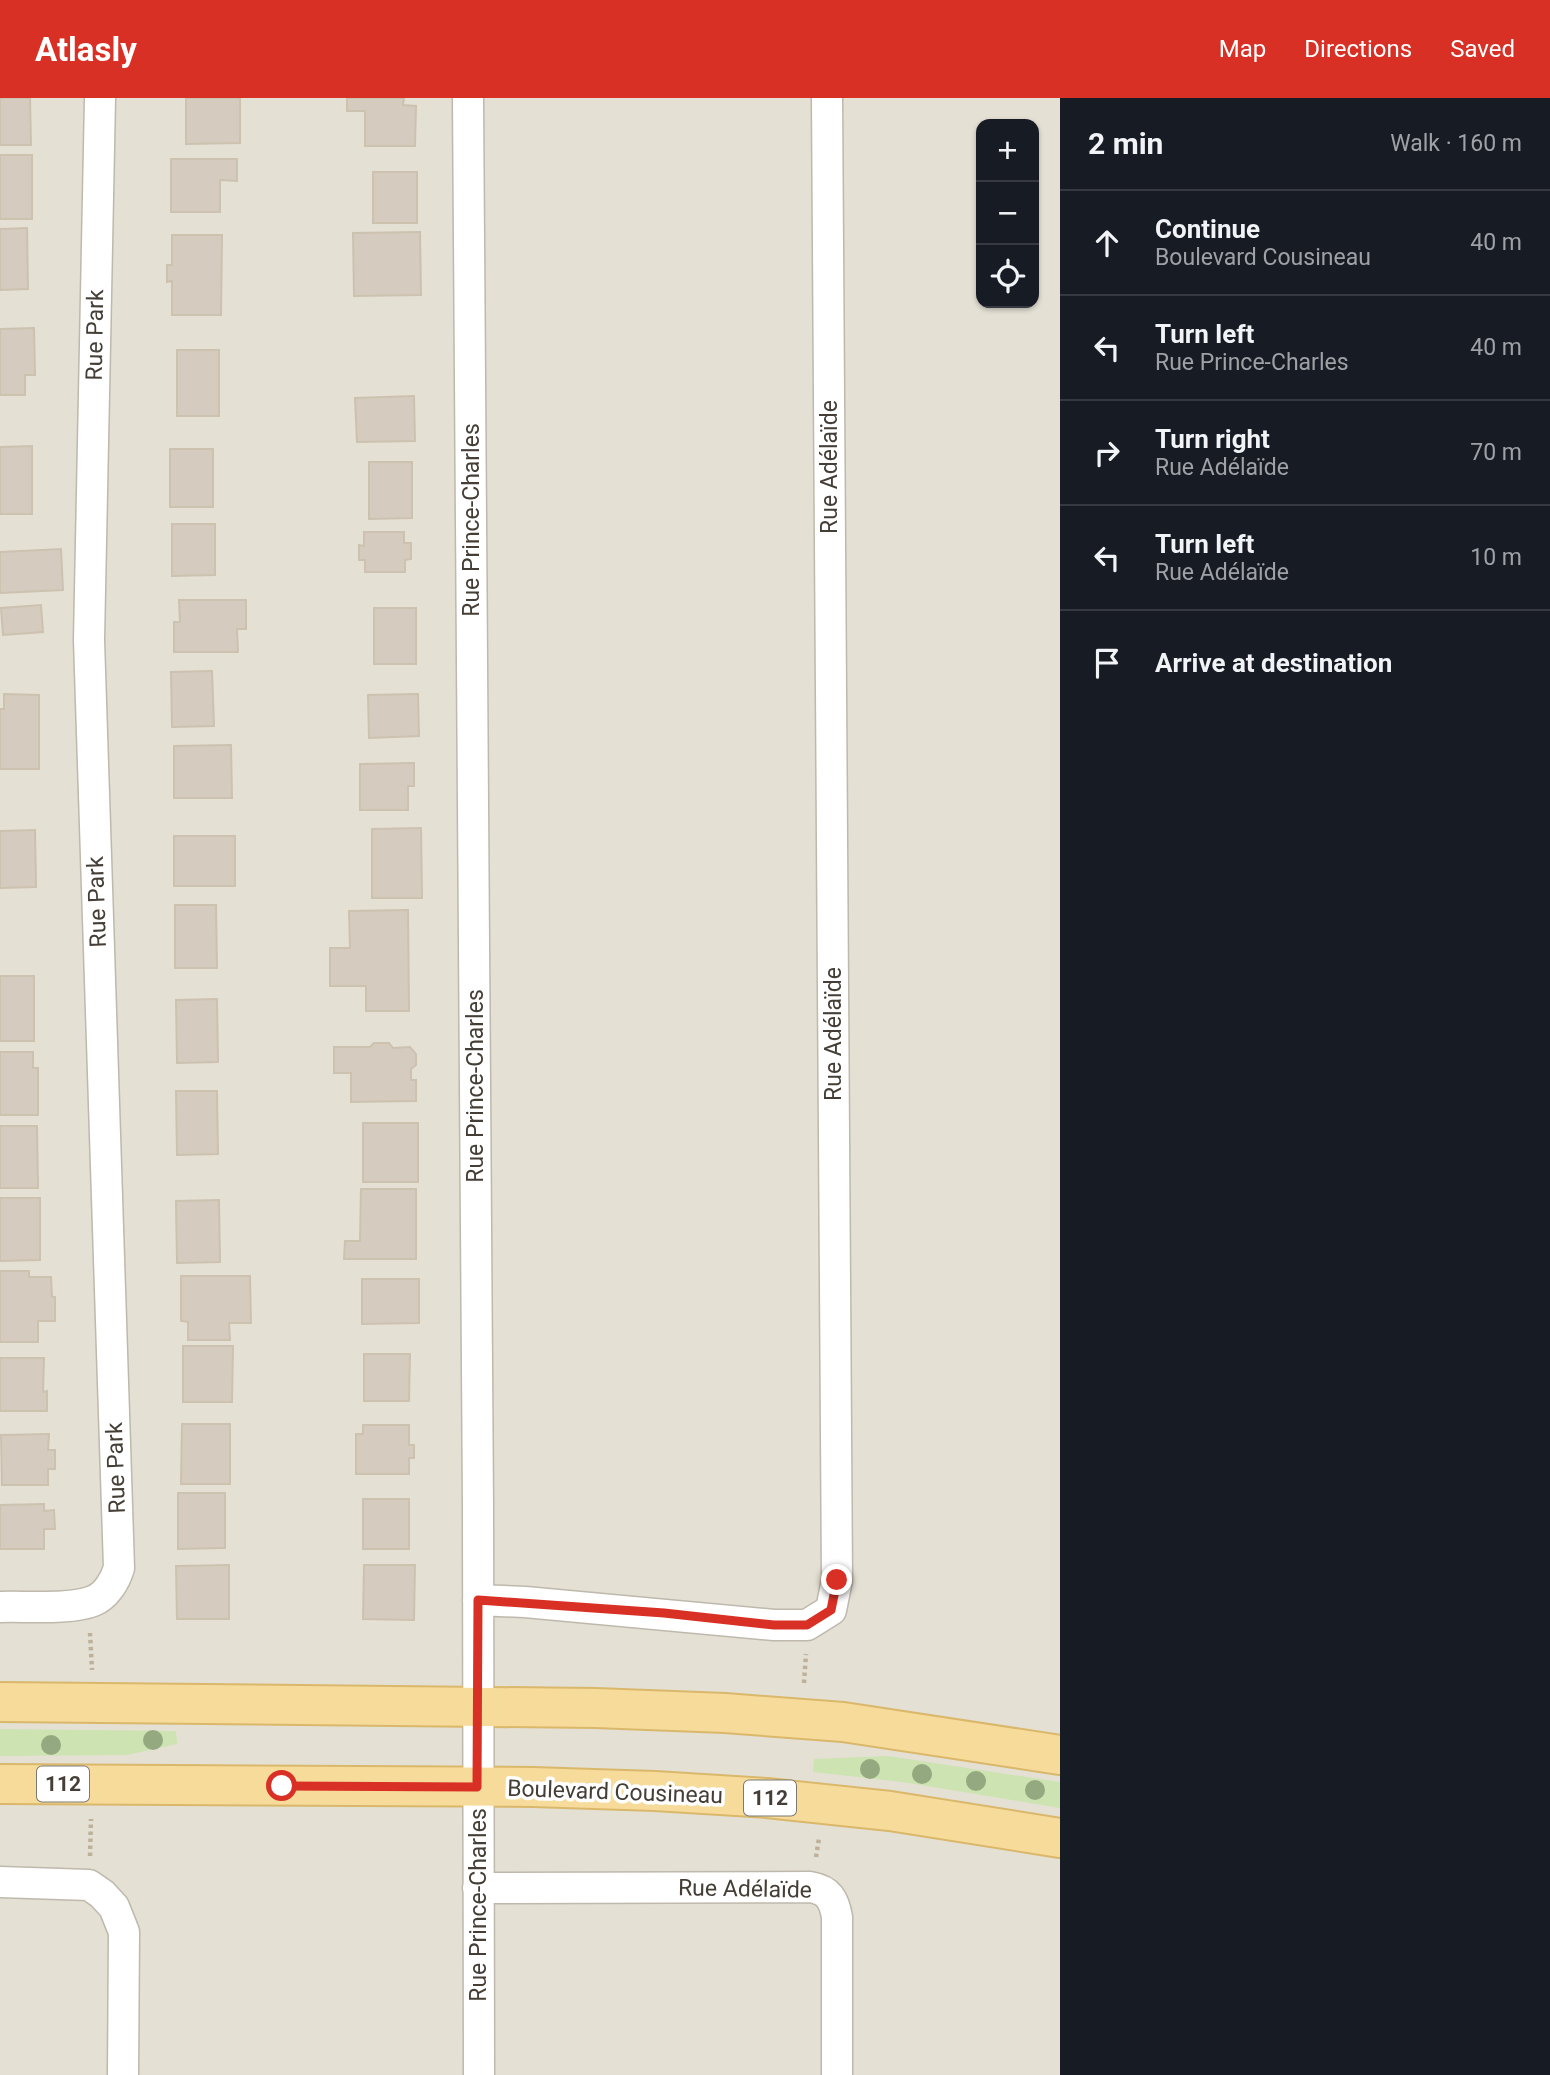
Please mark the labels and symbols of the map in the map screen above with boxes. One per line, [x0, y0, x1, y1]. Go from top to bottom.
street label: Rue Park [81, 289, 109, 381]
street label: Rue Adélaïde [816, 400, 843, 534]
street label: Rue Prince-Charles [458, 423, 485, 617]
street label: Rue Park [82, 856, 112, 948]
street label: Rue Adélaïde [820, 967, 847, 1101]
street label: Rue Prince-Charles [462, 989, 489, 1183]
street label: Rue Park [101, 1422, 131, 1514]
route end [821, 1564, 852, 1595]
road number: 112 [37, 1766, 89, 1802]
route start [266, 1770, 297, 1801]
street label: Boulevard Cousineau [507, 1775, 723, 1809]
road number: 112 [744, 1780, 796, 1816]
street label: Rue Prince-Charles [465, 1808, 492, 2002]
street label: Rue Adélaïde [678, 1874, 812, 1904]

